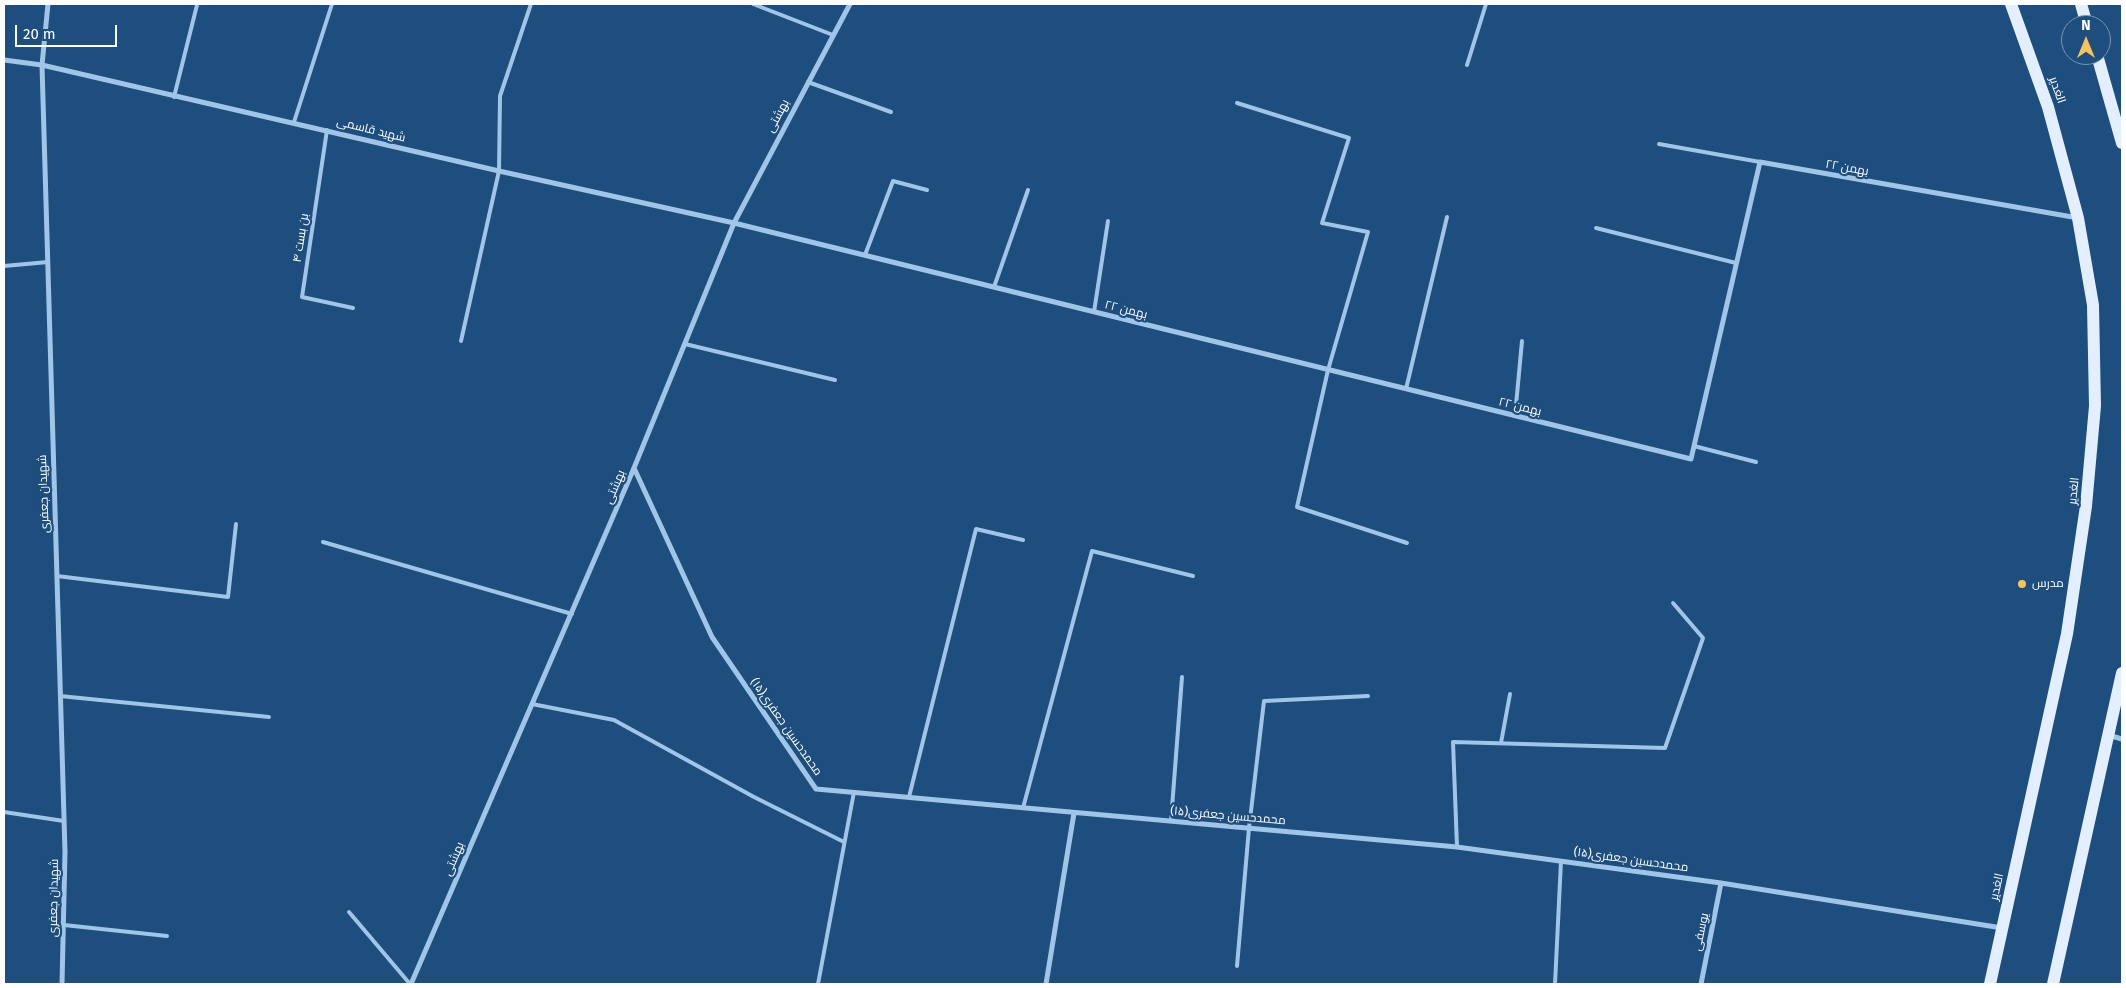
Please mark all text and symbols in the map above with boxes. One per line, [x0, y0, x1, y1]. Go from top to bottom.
scale bar [18, 15, 120, 47]
north arrow [2061, 15, 2111, 65]
text: N [2081, 17, 2091, 34]
text: 20 m [23, 25, 56, 43]
street label: الغدیر [2046, 75, 2068, 105]
street label: بهشتی [763, 97, 793, 135]
street label: شهید قاسمی [335, 114, 407, 146]
street label: ۲۲ بهمن [1824, 157, 1870, 179]
street label: بن بست ۴ [290, 213, 312, 263]
street label: ۲۲ بهمن [1103, 298, 1149, 322]
street label: ۲۲ بهمن [1497, 395, 1543, 419]
street label: شهیدان جعفری [35, 455, 53, 533]
street label: بهشتی [601, 468, 629, 506]
street label: الغدیر [2065, 477, 2083, 505]
place label: مدرس [2032, 577, 2064, 591]
marker: مدرس [2016, 578, 2028, 590]
street label: محمدحسین جعفری(۱۵) [747, 675, 825, 779]
street label: محمدحسین جعفری(۱۵) [1170, 804, 1286, 828]
street label: بهشتی [440, 840, 468, 878]
street label: محمدحسین جعفری(۱۵) [1573, 845, 1689, 875]
street label: شهیدان جعفری [46, 859, 62, 937]
street label: الغدیر [1987, 872, 2007, 902]
street label: یوسفی [1690, 912, 1712, 952]

